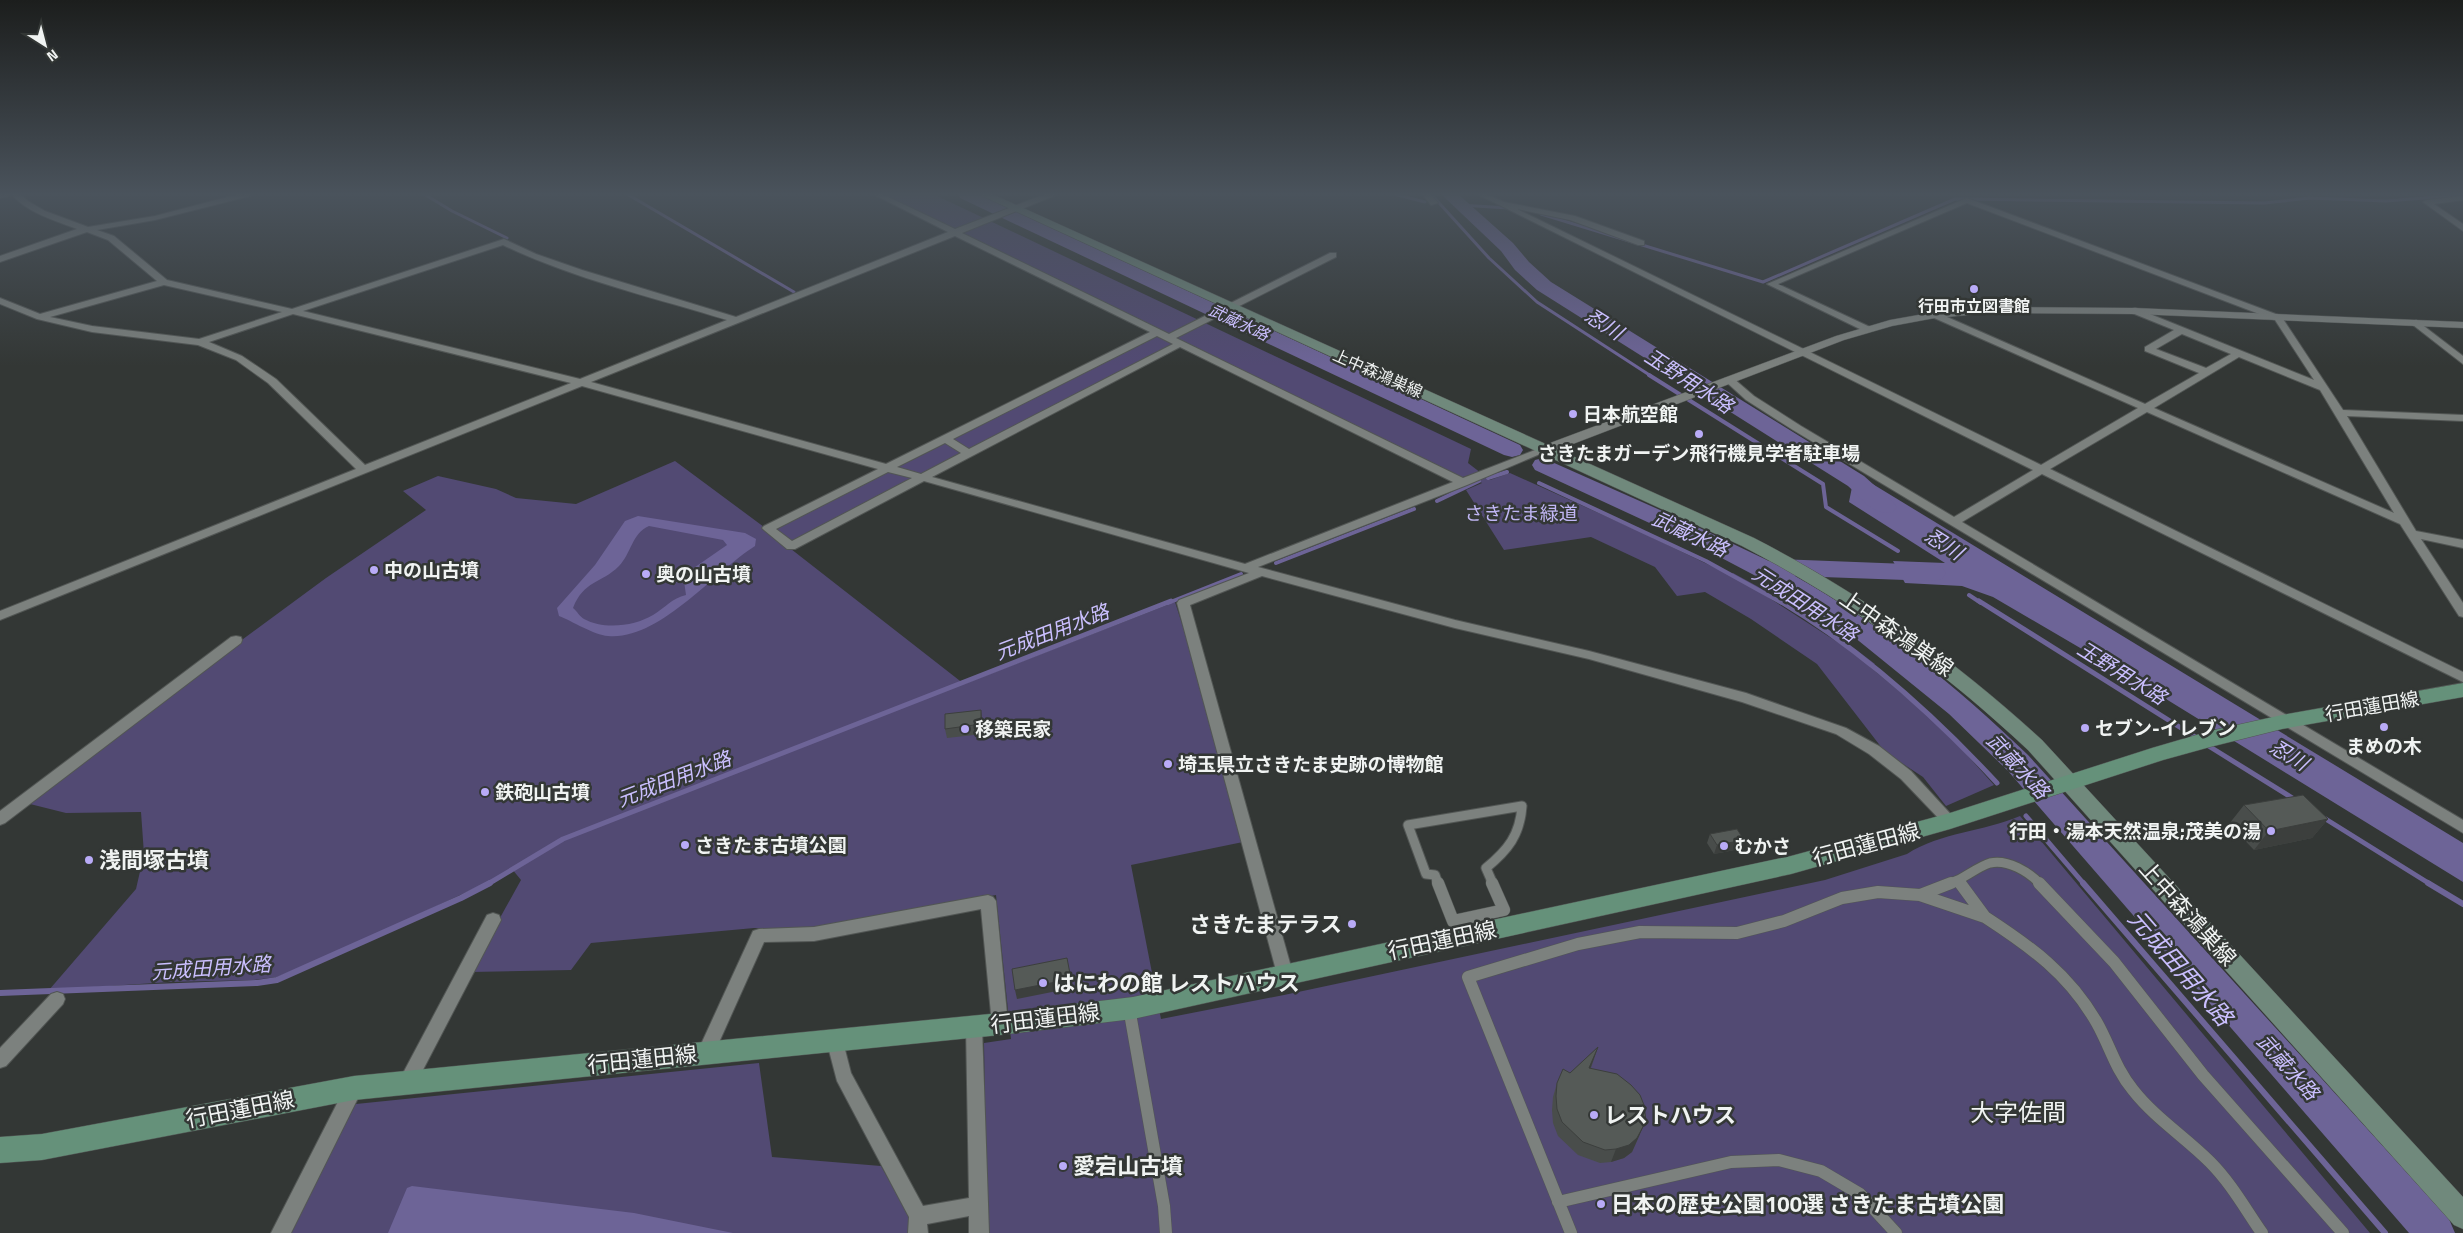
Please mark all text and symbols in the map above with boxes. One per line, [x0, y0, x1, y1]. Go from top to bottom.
north arrow [20, 20, 70, 70]
text: N [43, 45, 63, 67]
marker: 行田市立図書館 [1968, 283, 1980, 295]
place label: 行田市立図書館 [1918, 294, 2030, 318]
water label: 武蔵水路 [1205, 298, 1275, 347]
water label: 忍川 [1579, 300, 1631, 348]
water label: 玉野用水路 [1639, 340, 1741, 422]
street label: 上中森鴻巣線 [1329, 343, 1427, 403]
place label: 日本航空館 [1583, 399, 1678, 428]
marker: 日本航空館 [1567, 408, 1579, 420]
marker: さきたまガーデン飛行機見学者駐車場 [1693, 428, 1705, 440]
place label: さきたまガーデン飛行機見学者駐車場 [1538, 438, 1860, 467]
park label: さきたま緑道 [1464, 498, 1578, 527]
water label: 武蔵水路 [1647, 503, 1735, 565]
water label: 忍川 [1919, 520, 1971, 568]
place label: 中の山古墳 [384, 555, 479, 584]
water label: 元成田用水路 [1747, 558, 1866, 650]
place label: 奥の山古墳 [656, 559, 751, 588]
marker: 中の山古墳 [368, 564, 380, 576]
marker: 奥の山古墳 [640, 568, 652, 580]
street label: 上中森鴻巣線 [1833, 581, 1961, 685]
water label: 元成田用水路 [990, 595, 1115, 668]
water label: 玉野用水路 [2072, 633, 2175, 713]
street label: 行田蓮田線 [2323, 683, 2421, 728]
place label: セブン-イレブン [2095, 713, 2236, 742]
place label: 移築民家 [975, 714, 1051, 743]
marker: まめの木 [2378, 721, 2390, 733]
marker: セブン-イレブン [2079, 722, 2091, 734]
marker: 移築民家 [959, 723, 971, 735]
water label: 武蔵水路 [1980, 726, 2058, 807]
water label: 忍川 [2264, 731, 2316, 779]
place label: まめの木 [2346, 731, 2422, 760]
water label: 元成田用水路 [612, 742, 737, 815]
place label: 埼玉県立さきたま史跡の博物館 [1178, 749, 1443, 778]
marker: 埼玉県立さきたま史跡の博物館 [1162, 758, 1174, 770]
place label: 鉄砲山古墳 [495, 777, 590, 806]
marker: 鉄砲山古墳 [479, 786, 491, 798]
street label: 行田蓮田線 [1808, 813, 1924, 875]
place label: 行田・湯本天然温泉;茂美の湯 [2009, 816, 2261, 845]
marker: 行田・湯本天然温泉;茂美の湯 [2265, 825, 2277, 837]
place label: さきたま古墳公園 [695, 830, 846, 859]
place label: むかさ [1734, 831, 1791, 860]
marker: さきたま古墳公園 [679, 839, 691, 851]
marker: むかさ [1718, 840, 1730, 852]
place label: 浅間塚古墳 [99, 843, 209, 877]
street label: 上中森鴻巣線 [2131, 853, 2245, 973]
marker: 浅間塚古墳 [83, 854, 95, 866]
water label: 元成田用水路 [2120, 901, 2243, 1035]
place label: さきたまテラス [1189, 907, 1342, 941]
street label: 行田蓮田線 [1385, 912, 1499, 968]
marker: さきたまテラス [1346, 918, 1358, 930]
water label: 元成田用水路 [150, 948, 274, 987]
place label: はにわの館 レストハウス [1053, 966, 1300, 1000]
marker: はにわの館 レストハウス [1037, 977, 1049, 989]
street label: 行田蓮田線 [988, 994, 1102, 1042]
water label: 武蔵水路 [2250, 1027, 2328, 1108]
street label: 行田蓮田線 [586, 1036, 698, 1082]
street label: 行田蓮田線 [183, 1082, 297, 1136]
district label: 大字佐間 [1970, 1094, 2066, 1130]
place label: レストハウス [1604, 1098, 1736, 1132]
marker: レストハウス [1588, 1109, 1600, 1121]
place label: 愛宕山古墳 [1073, 1149, 1183, 1183]
marker: 愛宕山古墳 [1057, 1160, 1069, 1172]
place label: 日本の歴史公園100選 さきたま古墳公園 [1611, 1187, 2004, 1221]
marker: 日本の歴史公園100選 さきたま古墳公園 [1595, 1198, 1607, 1210]

